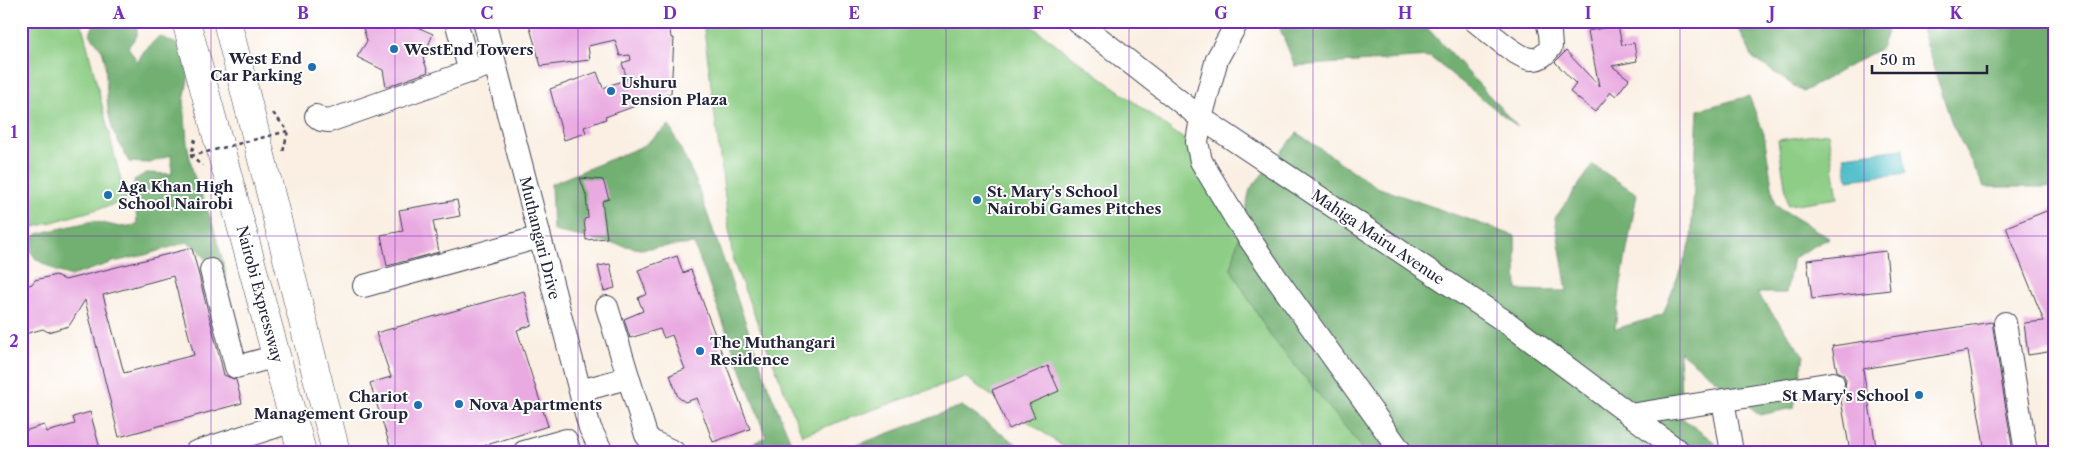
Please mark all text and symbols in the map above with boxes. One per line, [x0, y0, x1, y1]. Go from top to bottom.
text: A [112, 3, 126, 23]
text: B [297, 3, 309, 23]
text: C [481, 3, 493, 23]
text: D [663, 3, 677, 23]
text: E [848, 3, 860, 23]
text: F [1033, 3, 1044, 23]
text: G [1214, 3, 1228, 23]
text: H [1398, 3, 1412, 23]
text: I [1585, 3, 1592, 23]
text: J [1766, 3, 1775, 23]
text: K [1950, 3, 1964, 23]
place label: WestEnd Towers [403, 40, 534, 59]
scale bar [1872, 42, 1988, 74]
marker: WestEnd Towers [388, 43, 400, 55]
place label: West End Car Parking [210, 49, 302, 85]
text: 50 m [1880, 50, 1916, 69]
marker: West End Car Parking [306, 61, 318, 73]
place label: Ushuru Pension Plaza [621, 73, 728, 109]
marker: Ushuru Pension Plaza [605, 85, 617, 97]
text: 1 [10, 122, 18, 142]
street label: Muthangari Drive [516, 175, 564, 301]
place label: Aga Khan High School Nairobi [117, 177, 234, 213]
place label: St. Mary's School Nairobi Games Pitches [987, 182, 1161, 218]
street label: Mahiga Mairu Avenue [1308, 185, 1448, 289]
marker: Aga Khan High School Nairobi [102, 189, 114, 201]
marker: St. Mary's School Nairobi Games Pitches [971, 194, 983, 206]
street label: Nairobi Expressway [233, 223, 288, 365]
text: 2 [9, 331, 19, 351]
place label: The Muthangari Residence [710, 333, 836, 369]
marker: The Muthangari Residence [694, 345, 706, 357]
place label: St Mary's School [1782, 386, 1909, 405]
place label: Chariot Management Group [254, 387, 408, 423]
marker: St Mary's School [1913, 389, 1925, 401]
place label: Nova Apartments [469, 395, 602, 414]
marker: Nova Apartments [453, 398, 465, 410]
marker: Chariot Management Group [412, 399, 424, 411]

